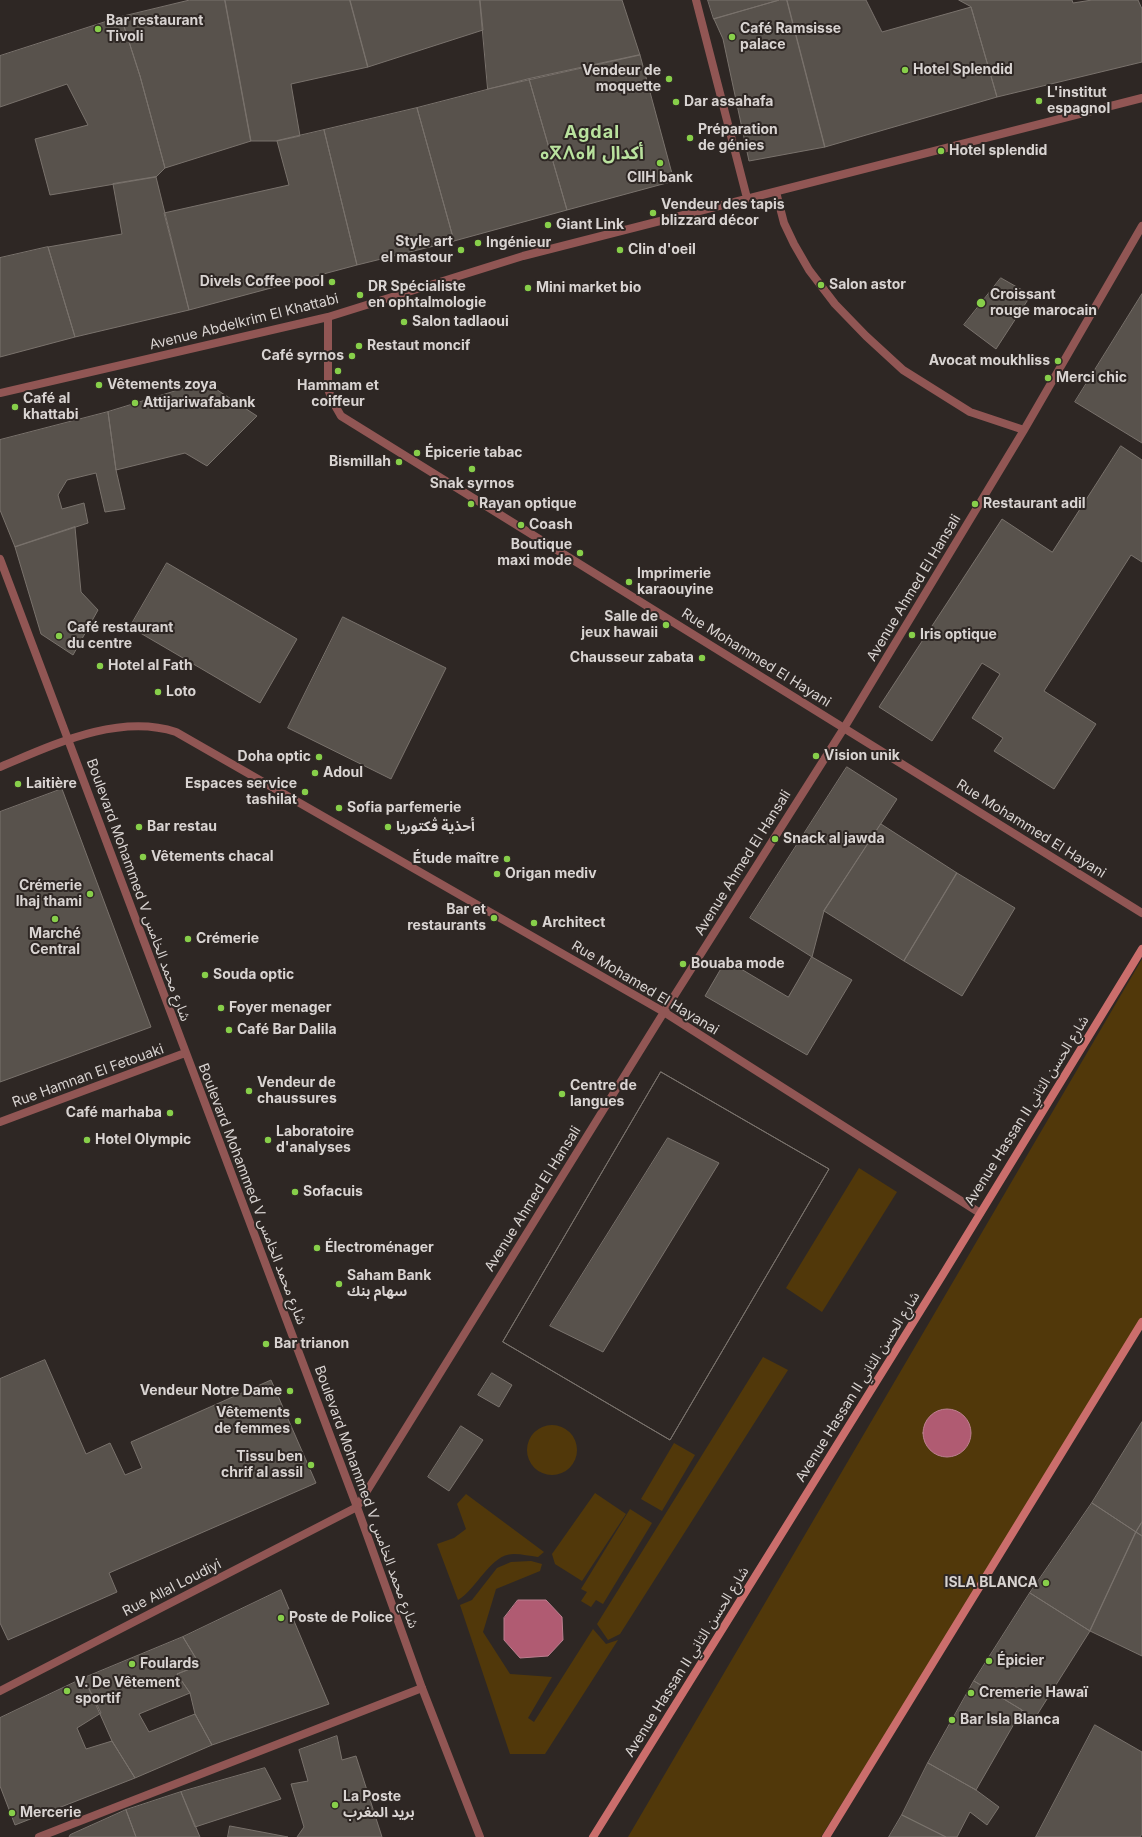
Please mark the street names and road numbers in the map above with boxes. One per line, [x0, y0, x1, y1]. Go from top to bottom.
street label: Avenue Abdelkrim El Khattabi [148, 290, 340, 354]
street label: Avenue Ahmed El Hansali [863, 512, 965, 664]
street label: Rue Mohammed El Hayani [678, 605, 834, 711]
street label: Boulevard Mohammed V شارع محمد الخامس [83, 756, 193, 1024]
street label: Rue Mohammed El Hayani [953, 776, 1109, 882]
street label: Avenue Ahmed El Hansali [691, 787, 795, 939]
street label: Rue Mohamed El Hayanai [568, 937, 722, 1039]
street label: Avenue Hassan II شارع الحسن الثاني [961, 1013, 1093, 1209]
street label: Rue Hamnan El Fetouaki [10, 1041, 166, 1111]
street label: Boulevard Mohammed V شارع محمد الخامس [194, 1061, 310, 1327]
street label: Avenue Ahmed El Hansali [481, 1123, 585, 1275]
street label: Avenue Hassan II شارع الحسن الثاني [792, 1289, 924, 1485]
street label: Boulevard Mohammed V شارع محمد الخامس [311, 1363, 421, 1631]
street label: Rue Allal Loudiyi [120, 1556, 224, 1620]
street label: Avenue Hassan II شارع الحسن الثاني [621, 1564, 753, 1760]

